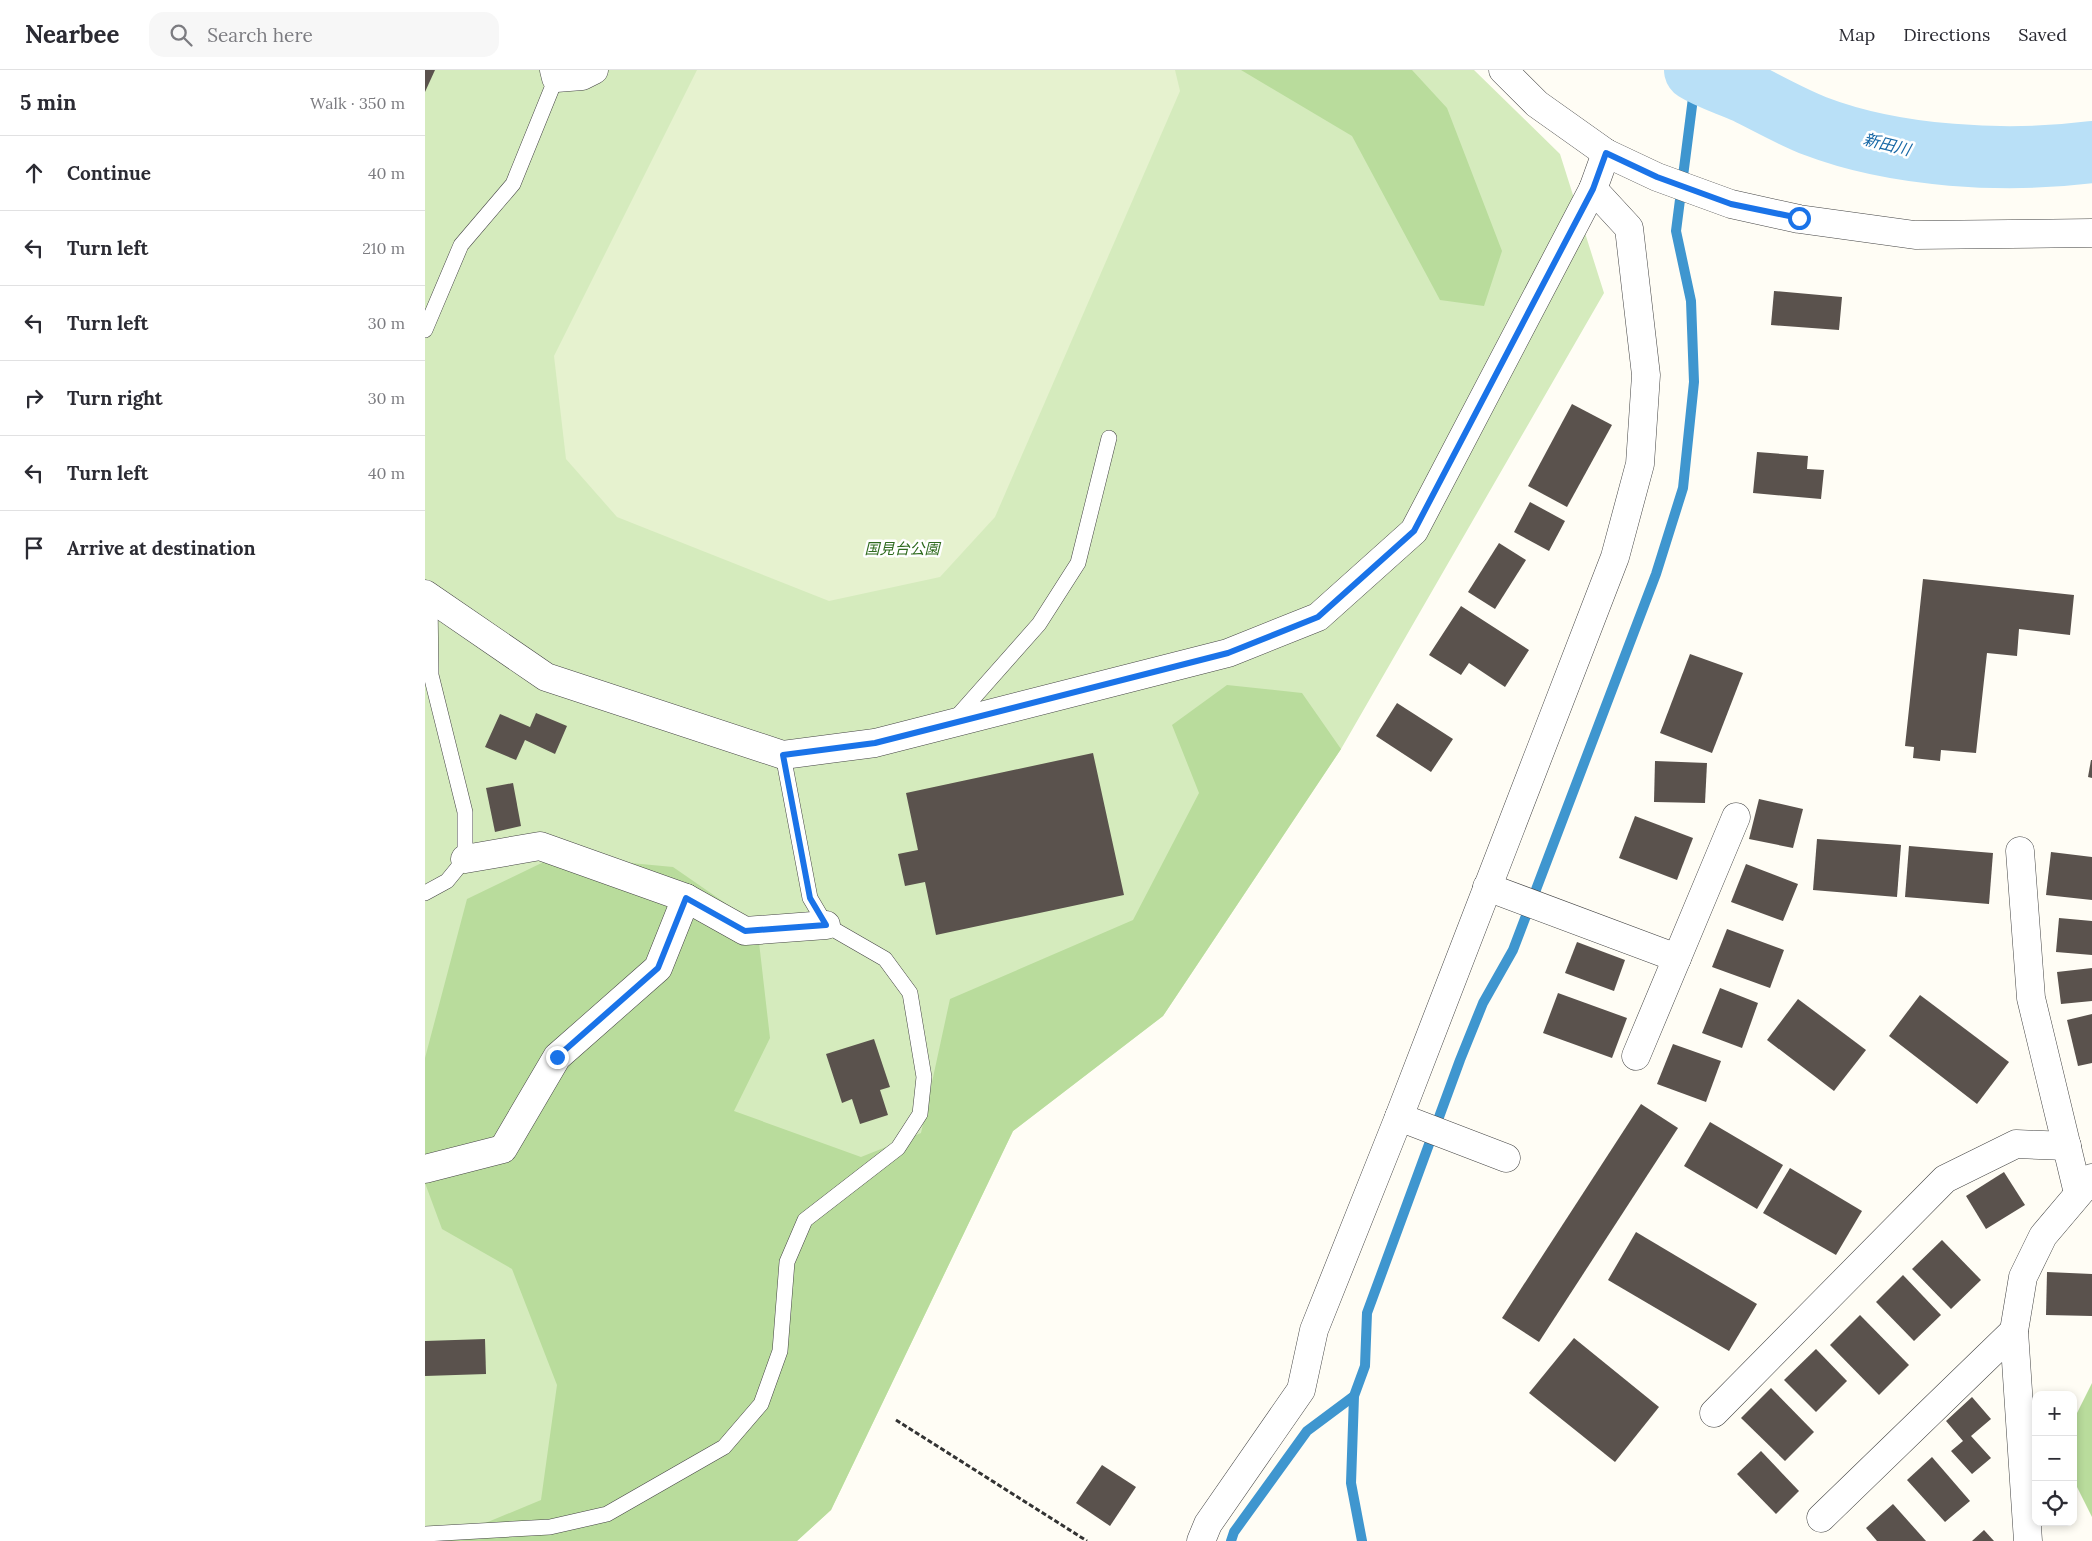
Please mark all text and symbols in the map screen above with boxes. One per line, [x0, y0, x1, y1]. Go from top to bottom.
search box [149, 12, 499, 57]
text: Nearbee [25, 19, 119, 50]
icon: search [167, 21, 195, 49]
text: Search here [207, 23, 313, 47]
text: Map [1839, 23, 1875, 46]
text: Directions [1903, 23, 1990, 46]
text: Saved [2018, 23, 2067, 46]
text: 5 min [20, 89, 76, 116]
text: Walk · 350 m [310, 93, 405, 113]
water label: 新田川 [1861, 128, 1915, 160]
icon: ahead [20, 159, 48, 187]
text: Continue [67, 161, 151, 185]
text: 40 m [368, 163, 405, 183]
route start [1788, 207, 1811, 230]
icon: left [20, 234, 48, 262]
text: Turn left [67, 236, 148, 260]
text: 210 m [362, 238, 405, 258]
icon: left [20, 309, 48, 337]
text: Turn left [67, 311, 148, 335]
text: 30 m [368, 313, 405, 333]
icon: right [20, 384, 48, 412]
text: Turn right [67, 386, 163, 410]
text: 30 m [368, 388, 405, 408]
icon: left [20, 459, 48, 487]
text: Turn left [67, 461, 148, 485]
text: 40 m [368, 463, 405, 483]
icon: arrive [20, 534, 48, 562]
text: Arrive at destination [67, 536, 256, 560]
park label: 国見台公園 [864, 539, 941, 558]
route end [546, 1046, 569, 1069]
map controls [2032, 1391, 2077, 1526]
button: + [2032, 1391, 2077, 1436]
button: − [2032, 1436, 2077, 1481]
button: locate [2032, 1481, 2077, 1526]

